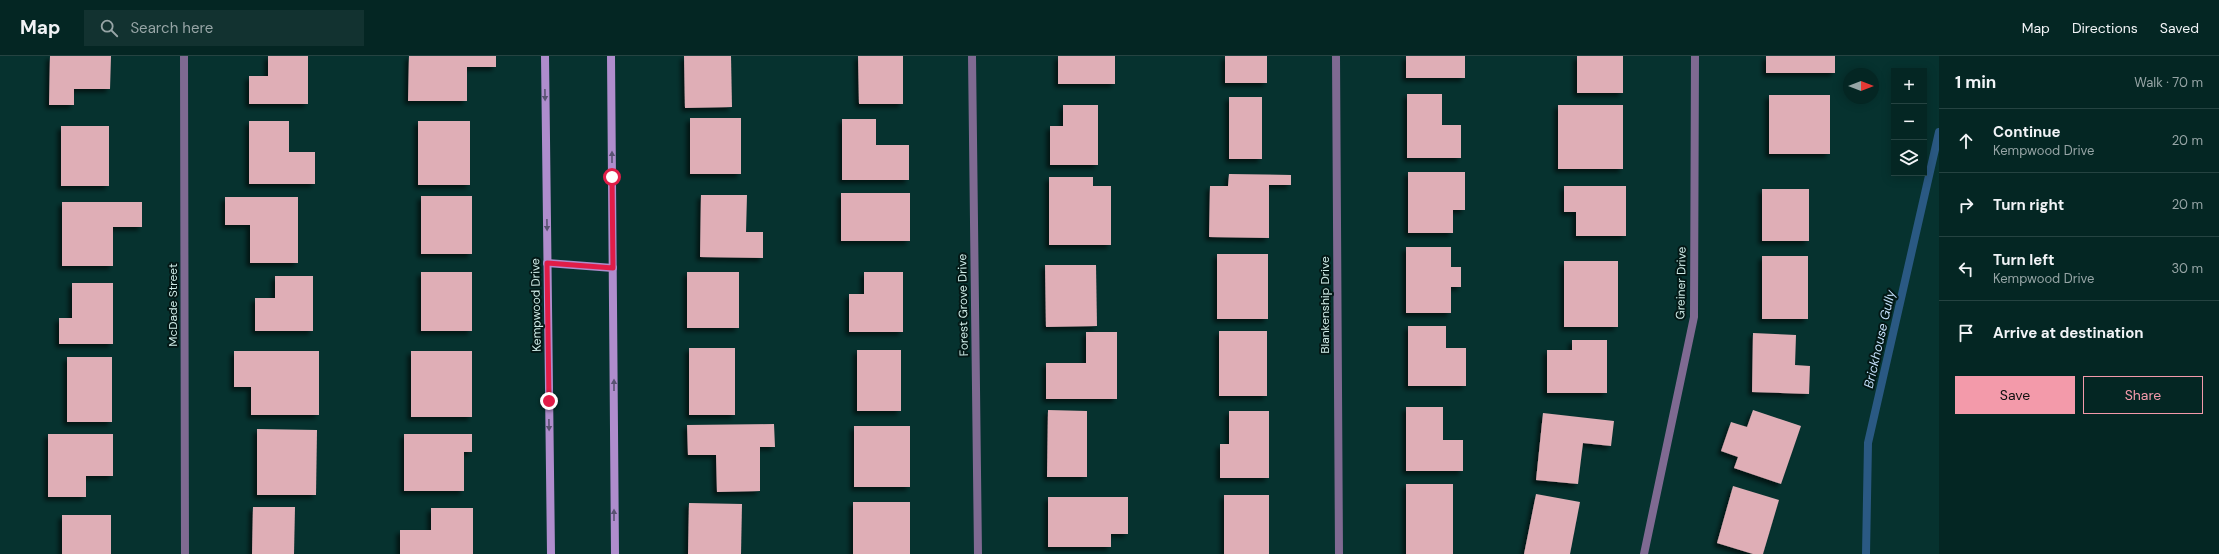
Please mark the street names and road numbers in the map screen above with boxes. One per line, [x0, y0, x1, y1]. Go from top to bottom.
street label: Greiner Drive [1672, 246, 1690, 320]
street label: Forest Grove Drive [954, 253, 972, 356]
street label: Blankenship Drive [1317, 256, 1333, 354]
street label: Kempwood Drive [527, 258, 545, 352]
street label: McDade Street [165, 263, 181, 347]

